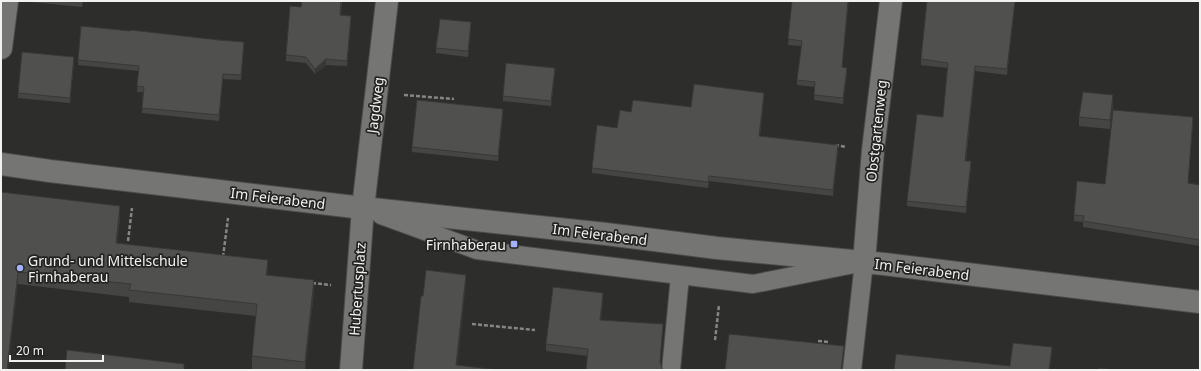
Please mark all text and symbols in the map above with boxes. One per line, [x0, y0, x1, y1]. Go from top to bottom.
street label: Jagdweg [362, 76, 388, 136]
street label: Obstgartenweg [861, 79, 891, 183]
street label: Im Feierabend [230, 183, 326, 213]
street label: Im Feierabend [552, 219, 648, 249]
place label: Firnhaberau [426, 235, 506, 254]
marker: Firnhaberau [509, 239, 519, 249]
street label: Hubertusplatz [344, 241, 370, 336]
place label: Grund- und Mittelschule Firnhaberau [28, 251, 188, 286]
street label: Im Feierabend [874, 254, 970, 284]
marker: Grund- und Mittelschule Firnhaberau [15, 263, 25, 273]
scale bar [10, 337, 103, 363]
text: 20 m [16, 342, 44, 359]

